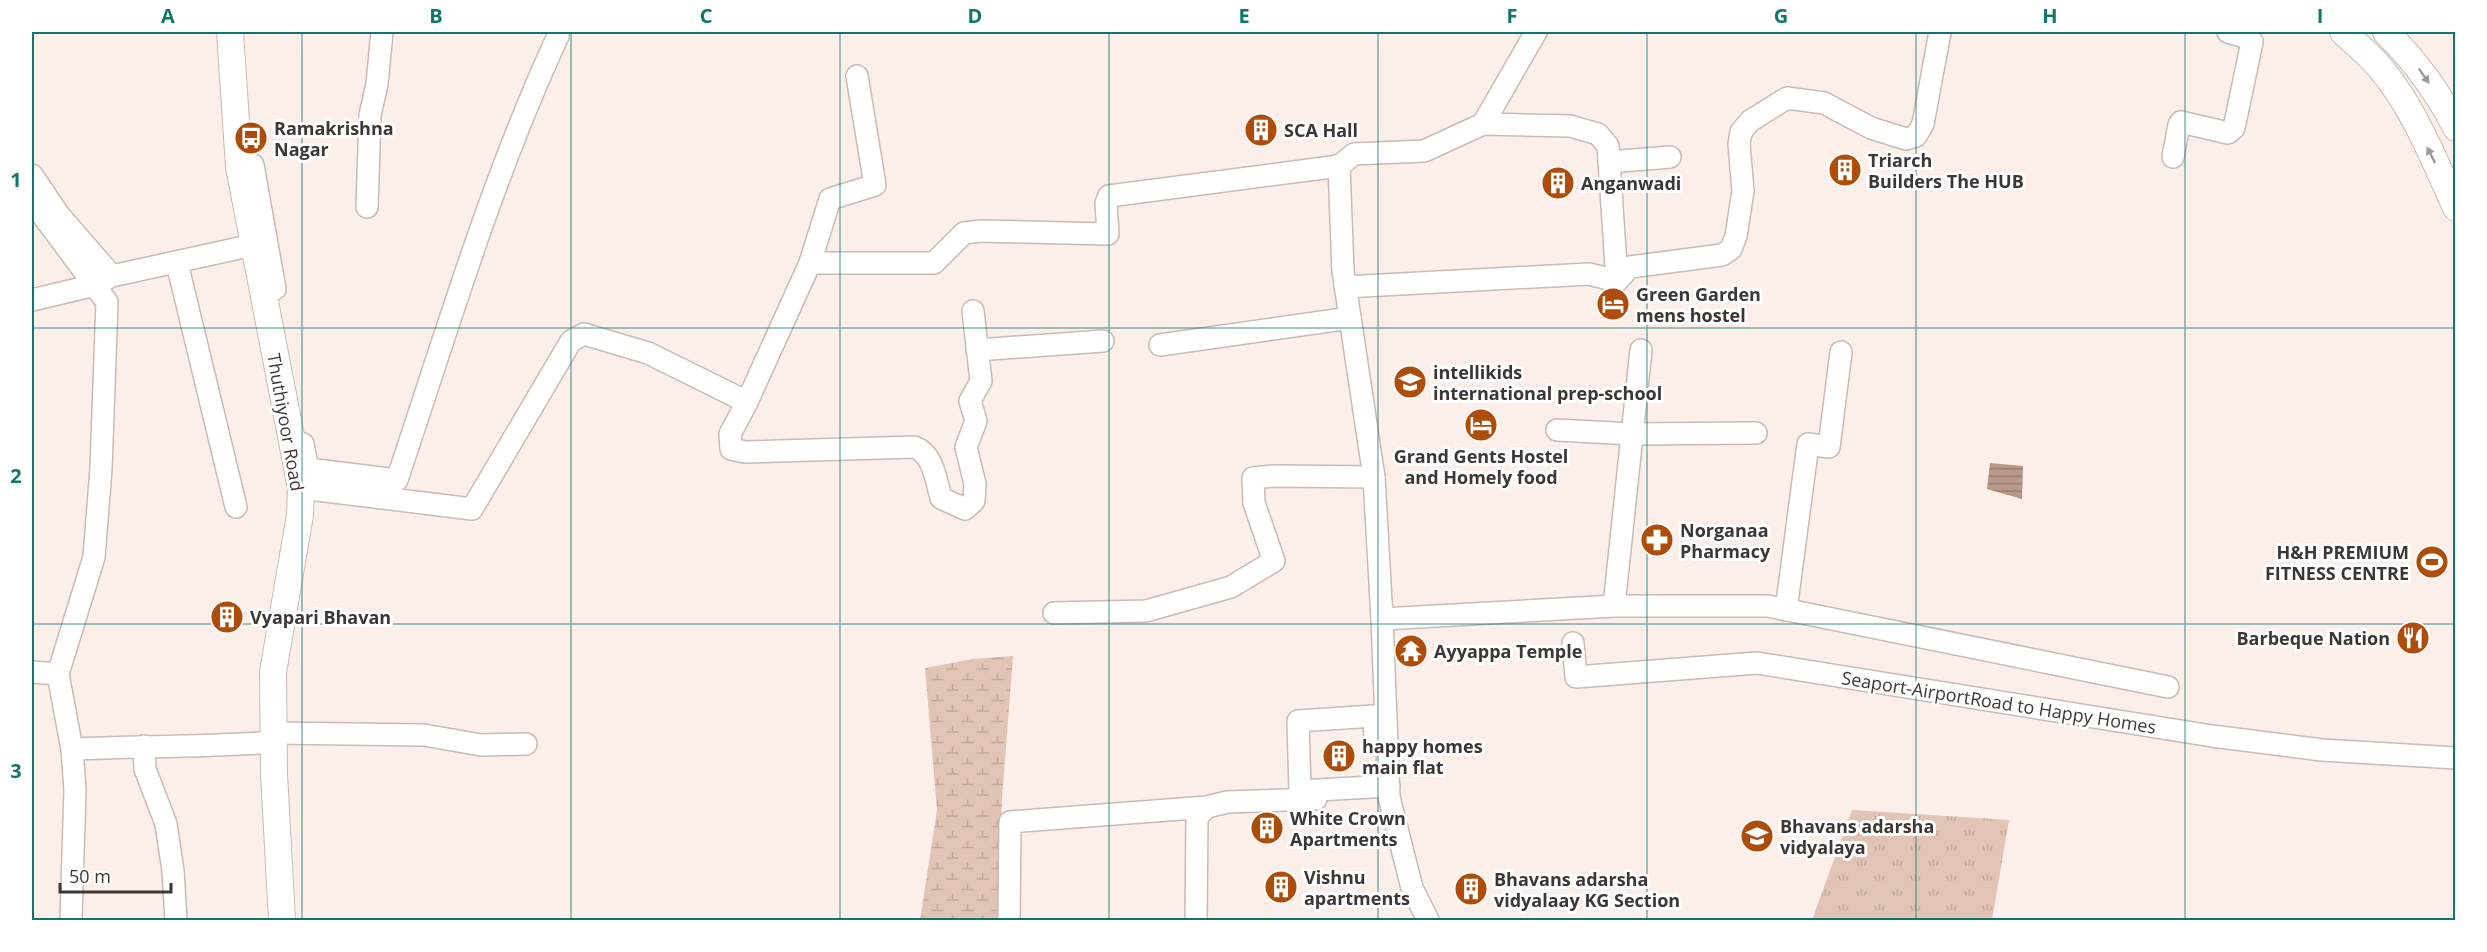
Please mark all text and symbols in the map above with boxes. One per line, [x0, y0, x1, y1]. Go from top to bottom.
text: A [161, 2, 175, 29]
text: B [429, 2, 443, 29]
text: C [700, 2, 713, 29]
text: D [968, 2, 982, 29]
text: E [1238, 2, 1250, 29]
text: F [1507, 2, 1517, 29]
text: G [1774, 2, 1788, 29]
text: H [2042, 2, 2058, 29]
text: I [2317, 2, 2323, 29]
one-way arrow [2418, 68, 2430, 83]
building icon: SCA Hall [1243, 112, 1279, 148]
place label: Ramakrishna Nagar [274, 116, 394, 161]
place label: SCA Hall [1284, 118, 1358, 142]
bus stop icon: Ramakrishna Nagar [233, 120, 269, 156]
one-way arrow [2427, 146, 2437, 164]
place label: Triarch Builders The HUB [1868, 148, 2024, 193]
building icon: Triarch Builders The HUB [1827, 152, 1863, 188]
building icon: Anganwadi [1540, 165, 1576, 201]
text: 1 [10, 166, 22, 193]
place label: Anganwadi [1581, 171, 1681, 195]
place label: Green Garden mens hostel [1636, 282, 1761, 327]
hotel icon: Green Garden mens hostel [1595, 286, 1631, 322]
street label: Thuthiyoor Road [262, 351, 310, 493]
place label: intellikids international prep-school [1433, 360, 1662, 405]
school or university icon: intellikids international prep-school [1392, 364, 1428, 400]
hotel icon: Grand Gents Hostel and Homely food [1463, 407, 1499, 443]
place label: Grand Gents Hostel and Homely food [1394, 444, 1568, 489]
text: 2 [10, 462, 22, 489]
place label: Norganaa Pharmacy [1680, 518, 1771, 563]
pharmacy icon: Norganaa Pharmacy [1639, 522, 1675, 558]
place label: H&H PREMIUM FITNESS CENTRE [2265, 540, 2409, 585]
sports icon: H&H PREMIUM FITNESS CENTRE [2414, 544, 2450, 580]
building icon: Vyapari Bhavan [209, 599, 245, 635]
place label: Vyapari Bhavan [250, 605, 391, 629]
restaurant icon: Barbeque Nation [2395, 620, 2431, 656]
place label: Barbeque Nation [2237, 626, 2390, 650]
temple icon: Ayyappa Temple [1393, 633, 1429, 669]
place label: Ayyappa Temple [1434, 639, 1582, 663]
street label: Seaport-AirportRoad to Happy Homes [1840, 665, 2158, 739]
place label: happy homes main flat [1362, 734, 1483, 779]
building icon: happy homes main flat [1321, 738, 1357, 774]
text: 3 [10, 757, 22, 784]
place label: White Crown Apartments [1290, 806, 1406, 851]
building icon: White Crown Apartments [1249, 810, 1285, 846]
place label: Bhavans adarsha vidyalaya [1780, 814, 1934, 859]
school or university icon: Bhavans adarsha vidyalaya [1739, 818, 1775, 854]
scale bar [60, 856, 171, 894]
text: 50 m [69, 864, 111, 888]
place label: Vishnu apartments [1304, 865, 1410, 910]
place label: Bhavans adarsha vidyalaay KG Section [1494, 867, 1680, 912]
building icon: Vishnu apartments [1263, 869, 1299, 905]
building icon: Bhavans adarsha vidyalaay KG Section [1453, 871, 1489, 907]

